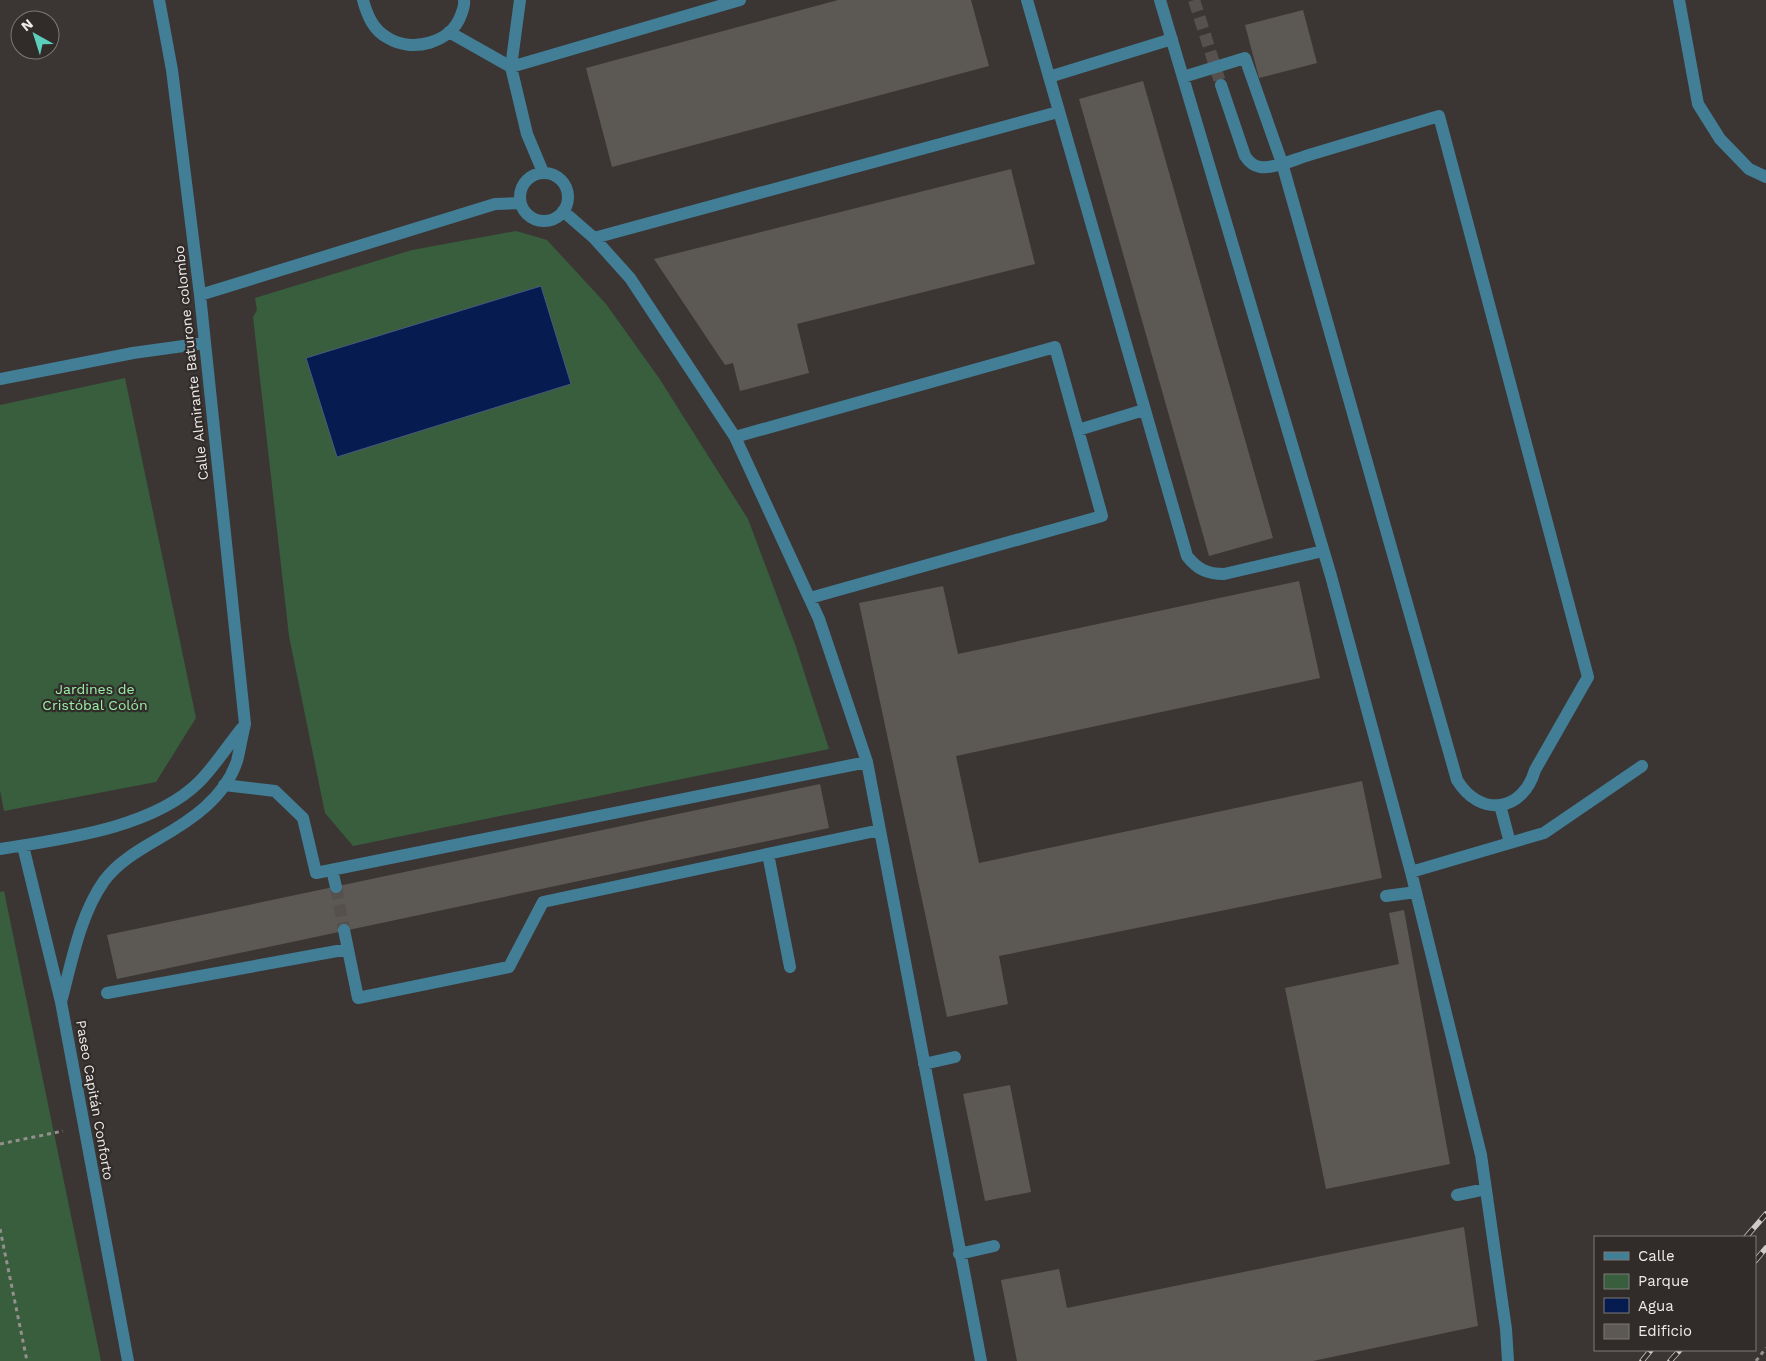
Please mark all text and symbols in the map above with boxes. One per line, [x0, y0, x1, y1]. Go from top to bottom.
north arrow [10, 10, 60, 60]
text: N [18, 15, 36, 34]
street label: Calle Almirante Baturone colombo [171, 245, 211, 481]
park label: Jardines de Cristóbal Colón [42, 681, 148, 713]
street label: Paseo Capitán Conforto [73, 1019, 117, 1181]
legend [1594, 1236, 1756, 1351]
text: Calle [1638, 1247, 1675, 1265]
text: Parque [1638, 1272, 1689, 1290]
text: Agua [1638, 1297, 1674, 1315]
text: Edificio [1638, 1322, 1692, 1340]

